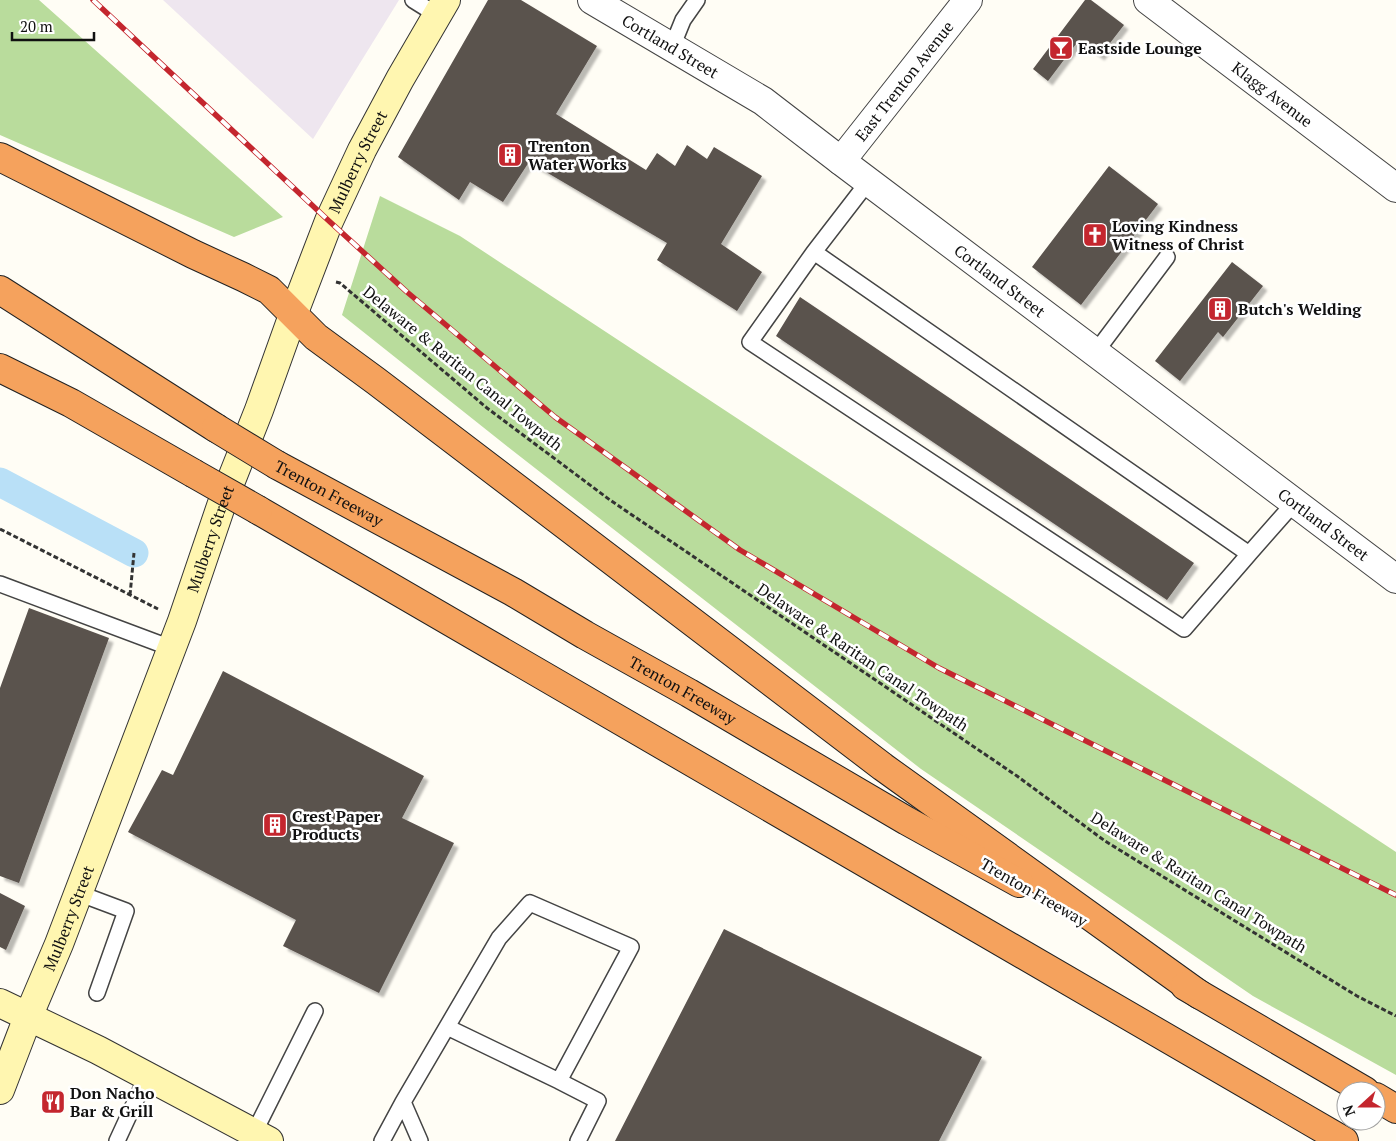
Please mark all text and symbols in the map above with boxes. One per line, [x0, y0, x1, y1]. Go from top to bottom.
street label: Cortland Street [618, 9, 723, 83]
scale bar [12, 10, 95, 42]
text: 20 m [20, 16, 53, 36]
street label: East Trenton Avenue [850, 16, 959, 146]
bar icon: Eastside Lounge [1048, 35, 1074, 61]
place label: Eastside Lounge [1078, 37, 1202, 59]
street label: Klagg Avenue [1227, 56, 1317, 132]
street label: Mulberry Street [323, 107, 392, 217]
place label: Trenton Water Works [528, 135, 627, 175]
building icon: Trenton Water Works [497, 142, 523, 168]
place label: Loving Kindness Witness of Christ [1112, 215, 1245, 255]
church icon: Loving Kindness Witness of Christ [1082, 222, 1108, 248]
street label: Cortland Street [950, 239, 1050, 322]
street label: Delaware & Raritan Canal Towpath [359, 281, 568, 456]
building icon: Butch's Welding [1207, 296, 1233, 322]
place label: Butch's Welding [1238, 298, 1362, 320]
street label: Trenton Freeway [271, 455, 388, 532]
street label: Mulberry Street [182, 482, 239, 595]
street label: Cortland Street [1273, 483, 1374, 566]
street label: Delaware & Raritan Canal Towpath [753, 578, 974, 737]
street label: Trenton Freeway [625, 651, 741, 730]
place label: Crest Paper Products [292, 805, 380, 845]
street label: Delaware & Raritan Canal Towpath [1087, 806, 1312, 958]
building icon: Crest Paper Products [262, 812, 288, 838]
street label: Trenton Freeway [977, 852, 1092, 932]
street label: Mulberry Street [38, 862, 99, 975]
north arrow [1336, 1081, 1386, 1131]
place label: Don Nacho Bar & Grill [70, 1082, 155, 1122]
restaurant icon: Don Nacho Bar & Grill [40, 1089, 66, 1115]
text: N [1337, 1102, 1359, 1119]

